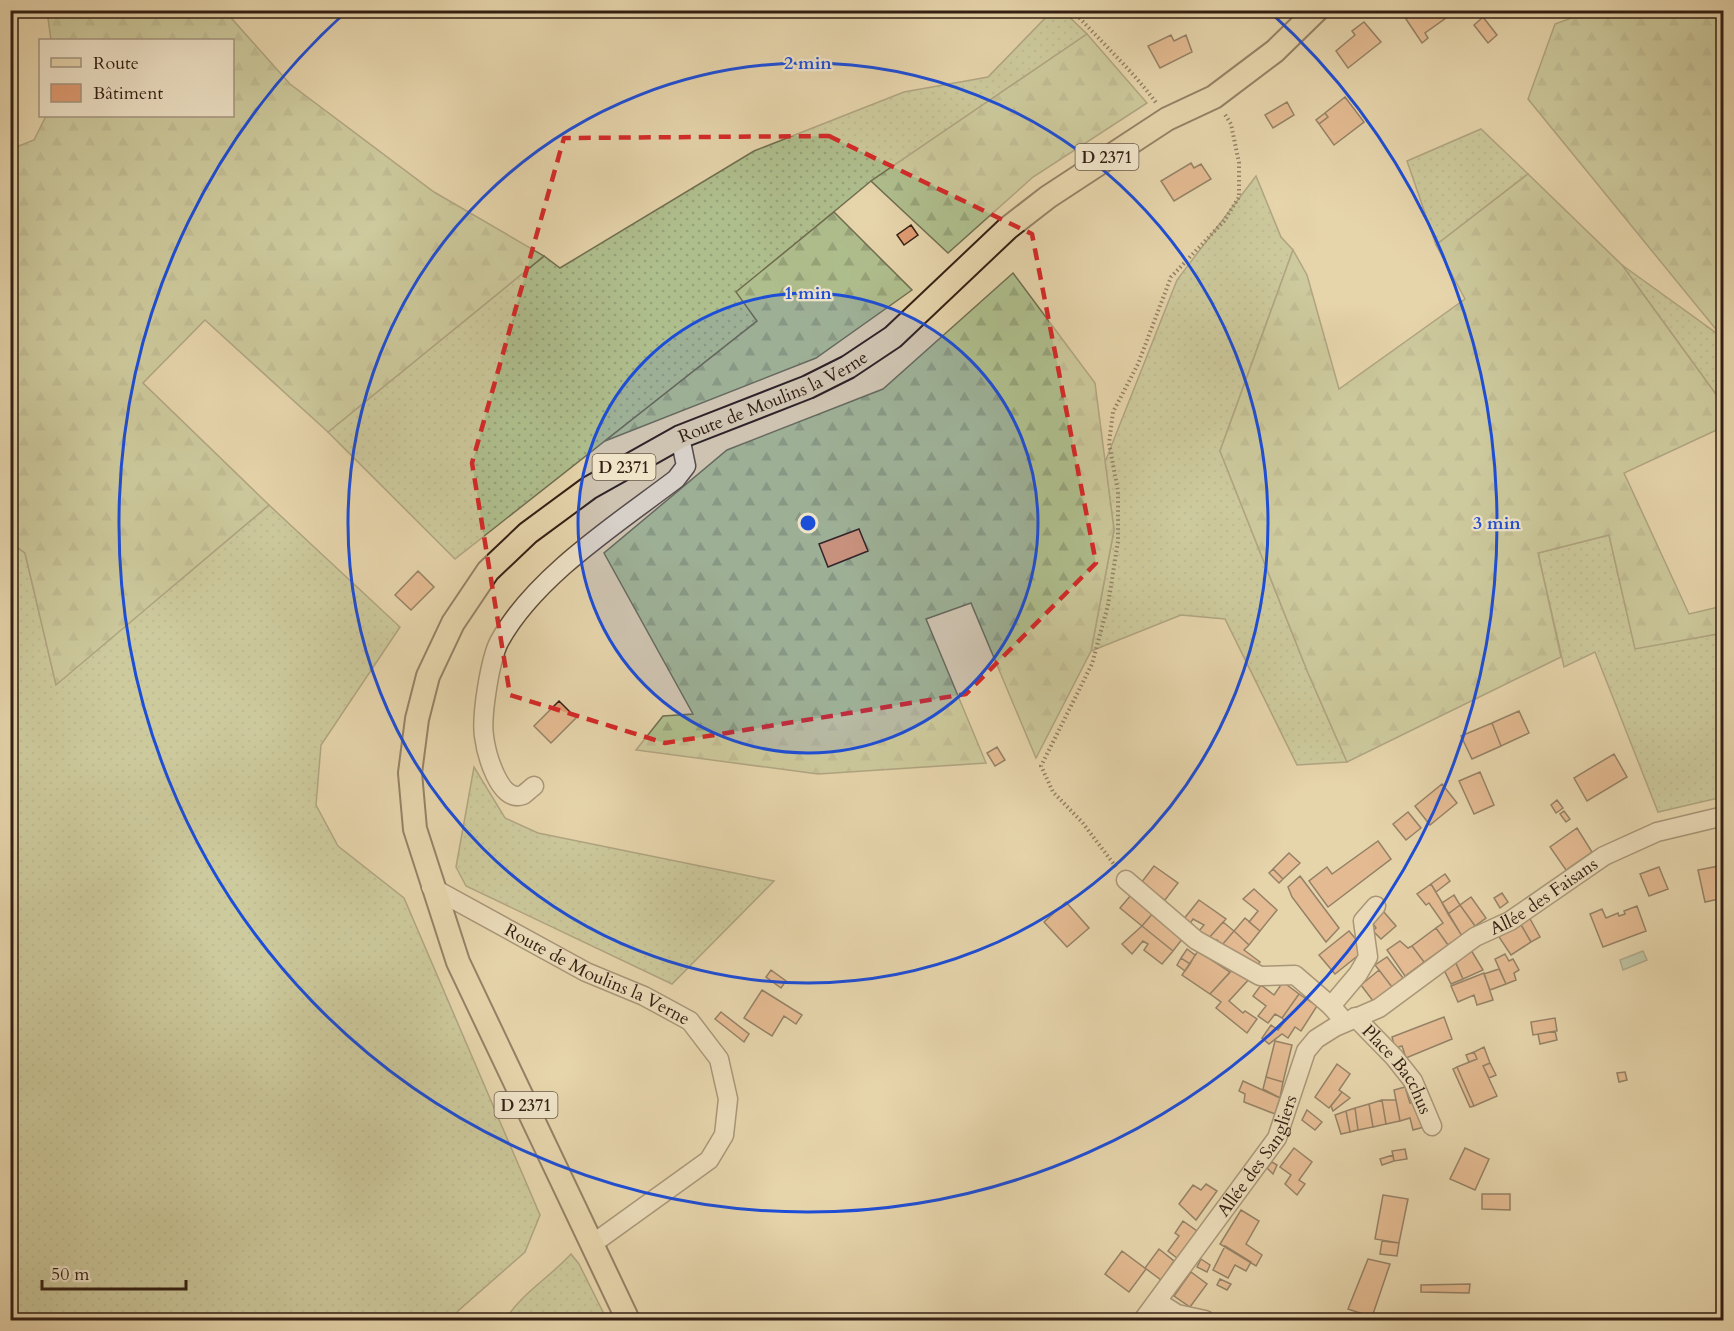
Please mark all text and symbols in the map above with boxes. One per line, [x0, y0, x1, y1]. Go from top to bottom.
legend [39, 39, 234, 117]
text: Route [93, 51, 139, 76]
text: 2 min [784, 51, 832, 76]
text: Bâtiment [93, 81, 163, 106]
road number: D 2371 [1076, 144, 1138, 170]
text: 1 min [784, 281, 832, 306]
street label: Route de Moulins la Verne [675, 345, 873, 449]
road number: D 2371 [592, 454, 656, 480]
text: 3 min [1473, 511, 1521, 536]
centre of rings [798, 513, 818, 533]
street label: Allée des Faisans [1486, 852, 1603, 942]
street label: Route de Moulins la Verne [500, 918, 694, 1032]
street label: Place Bacchus [1356, 1019, 1438, 1118]
road number: D 2371 [494, 1092, 558, 1118]
street label: Allée des Sangliers [1211, 1092, 1303, 1222]
scale bar [42, 1253, 186, 1291]
text: 50 m [51, 1262, 90, 1287]

